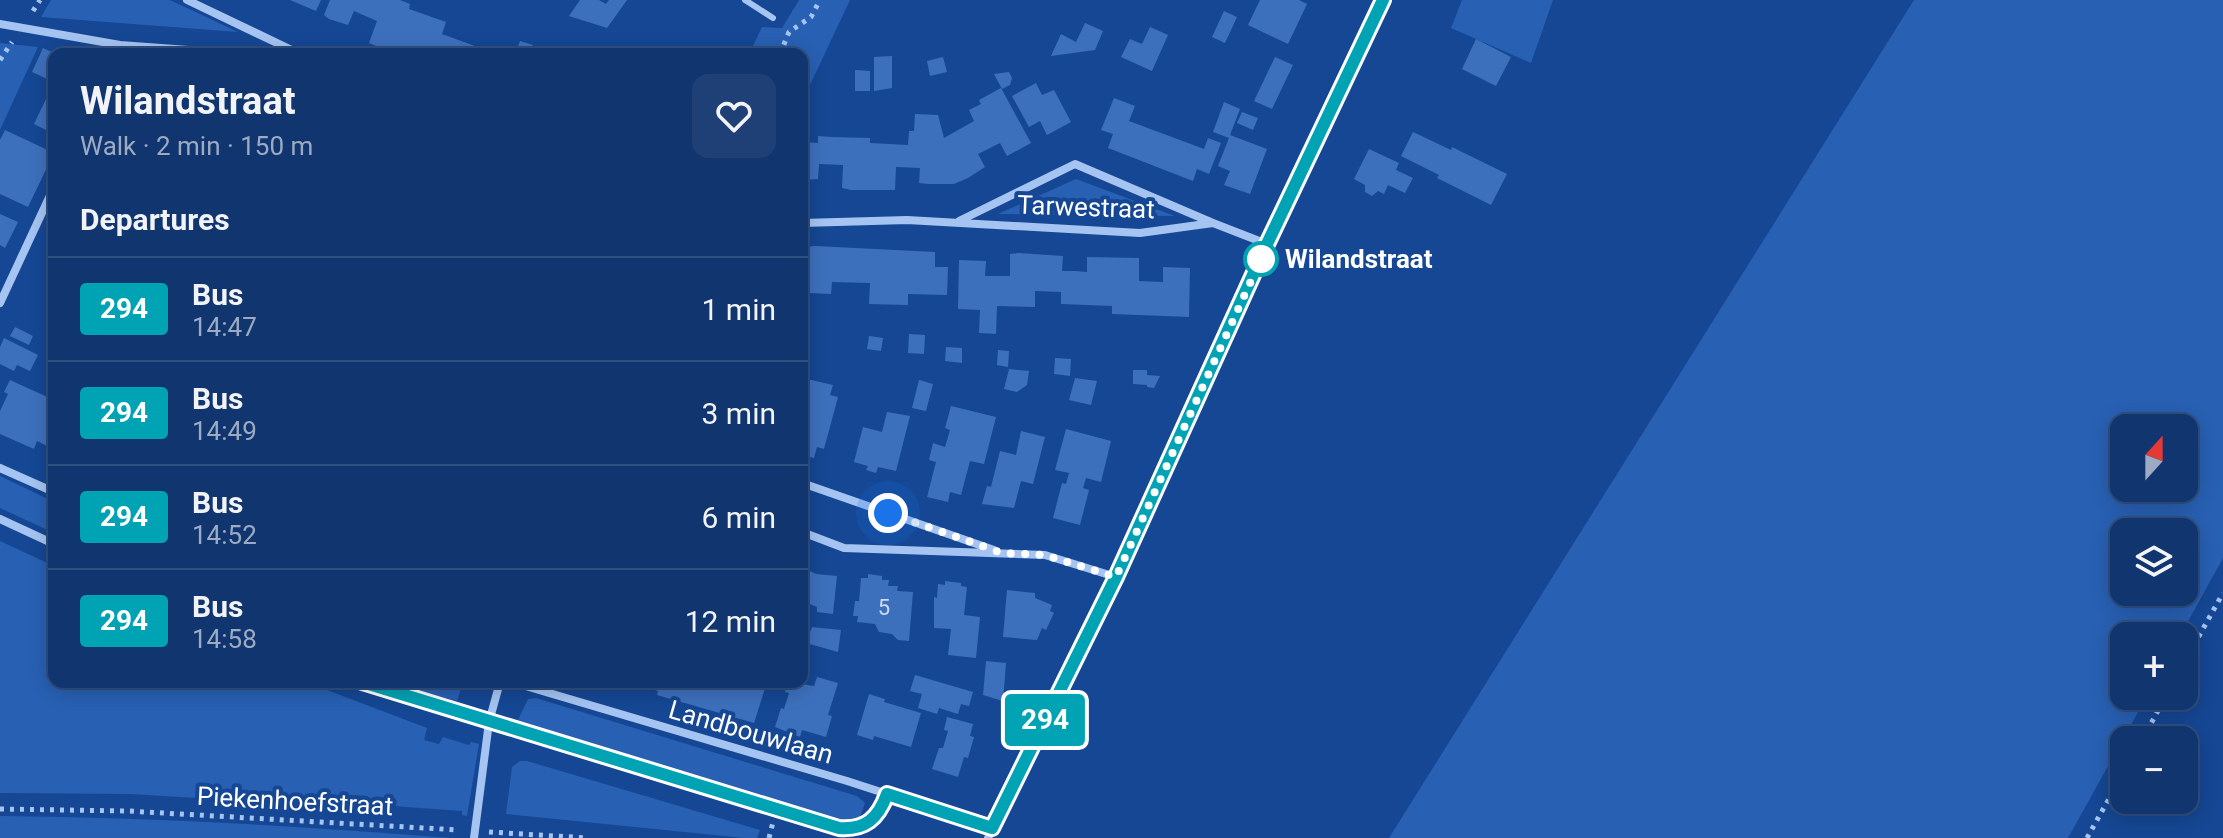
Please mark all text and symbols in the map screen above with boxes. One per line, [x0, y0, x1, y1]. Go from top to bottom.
button: heart [692, 74, 776, 158]
text: Wilandstraat [80, 79, 296, 123]
text: Walk · 2 min · 150 m [80, 131, 313, 161]
street label: Tarwestraat [1017, 190, 1155, 224]
text: Departures [80, 202, 230, 237]
marker: Wilandstraat [1244, 242, 1278, 276]
place label: Wilandstraat [1285, 244, 1433, 274]
text: Bus [192, 277, 243, 312]
text: 294 [100, 292, 148, 325]
text: 1 min [702, 292, 776, 327]
text: 14:47 [192, 312, 257, 342]
text: Bus [192, 381, 243, 416]
text: 294 [100, 396, 148, 429]
text: 3 min [702, 396, 776, 431]
north arrow [2110, 414, 2198, 502]
map controls [2110, 414, 2198, 814]
text: 14:49 [192, 416, 257, 446]
text: Bus [192, 485, 243, 520]
your location [868, 493, 908, 533]
text: 294 [100, 500, 148, 533]
text: 6 min [702, 500, 776, 535]
button: layers [2110, 518, 2198, 606]
text: 14:52 [192, 520, 257, 550]
text: Bus [192, 589, 243, 624]
house number: 5 [878, 595, 890, 620]
text: 294 [100, 604, 148, 637]
text: 12 min [685, 604, 776, 639]
button: + [2110, 622, 2198, 710]
text: 14:58 [192, 624, 257, 654]
street label: Landbouwlaan [665, 694, 837, 770]
line badge: 294 [999, 694, 1091, 746]
text: 294 [1021, 703, 1069, 736]
button: − [2110, 726, 2198, 814]
street label: Piekenhoefstraat [196, 781, 394, 821]

